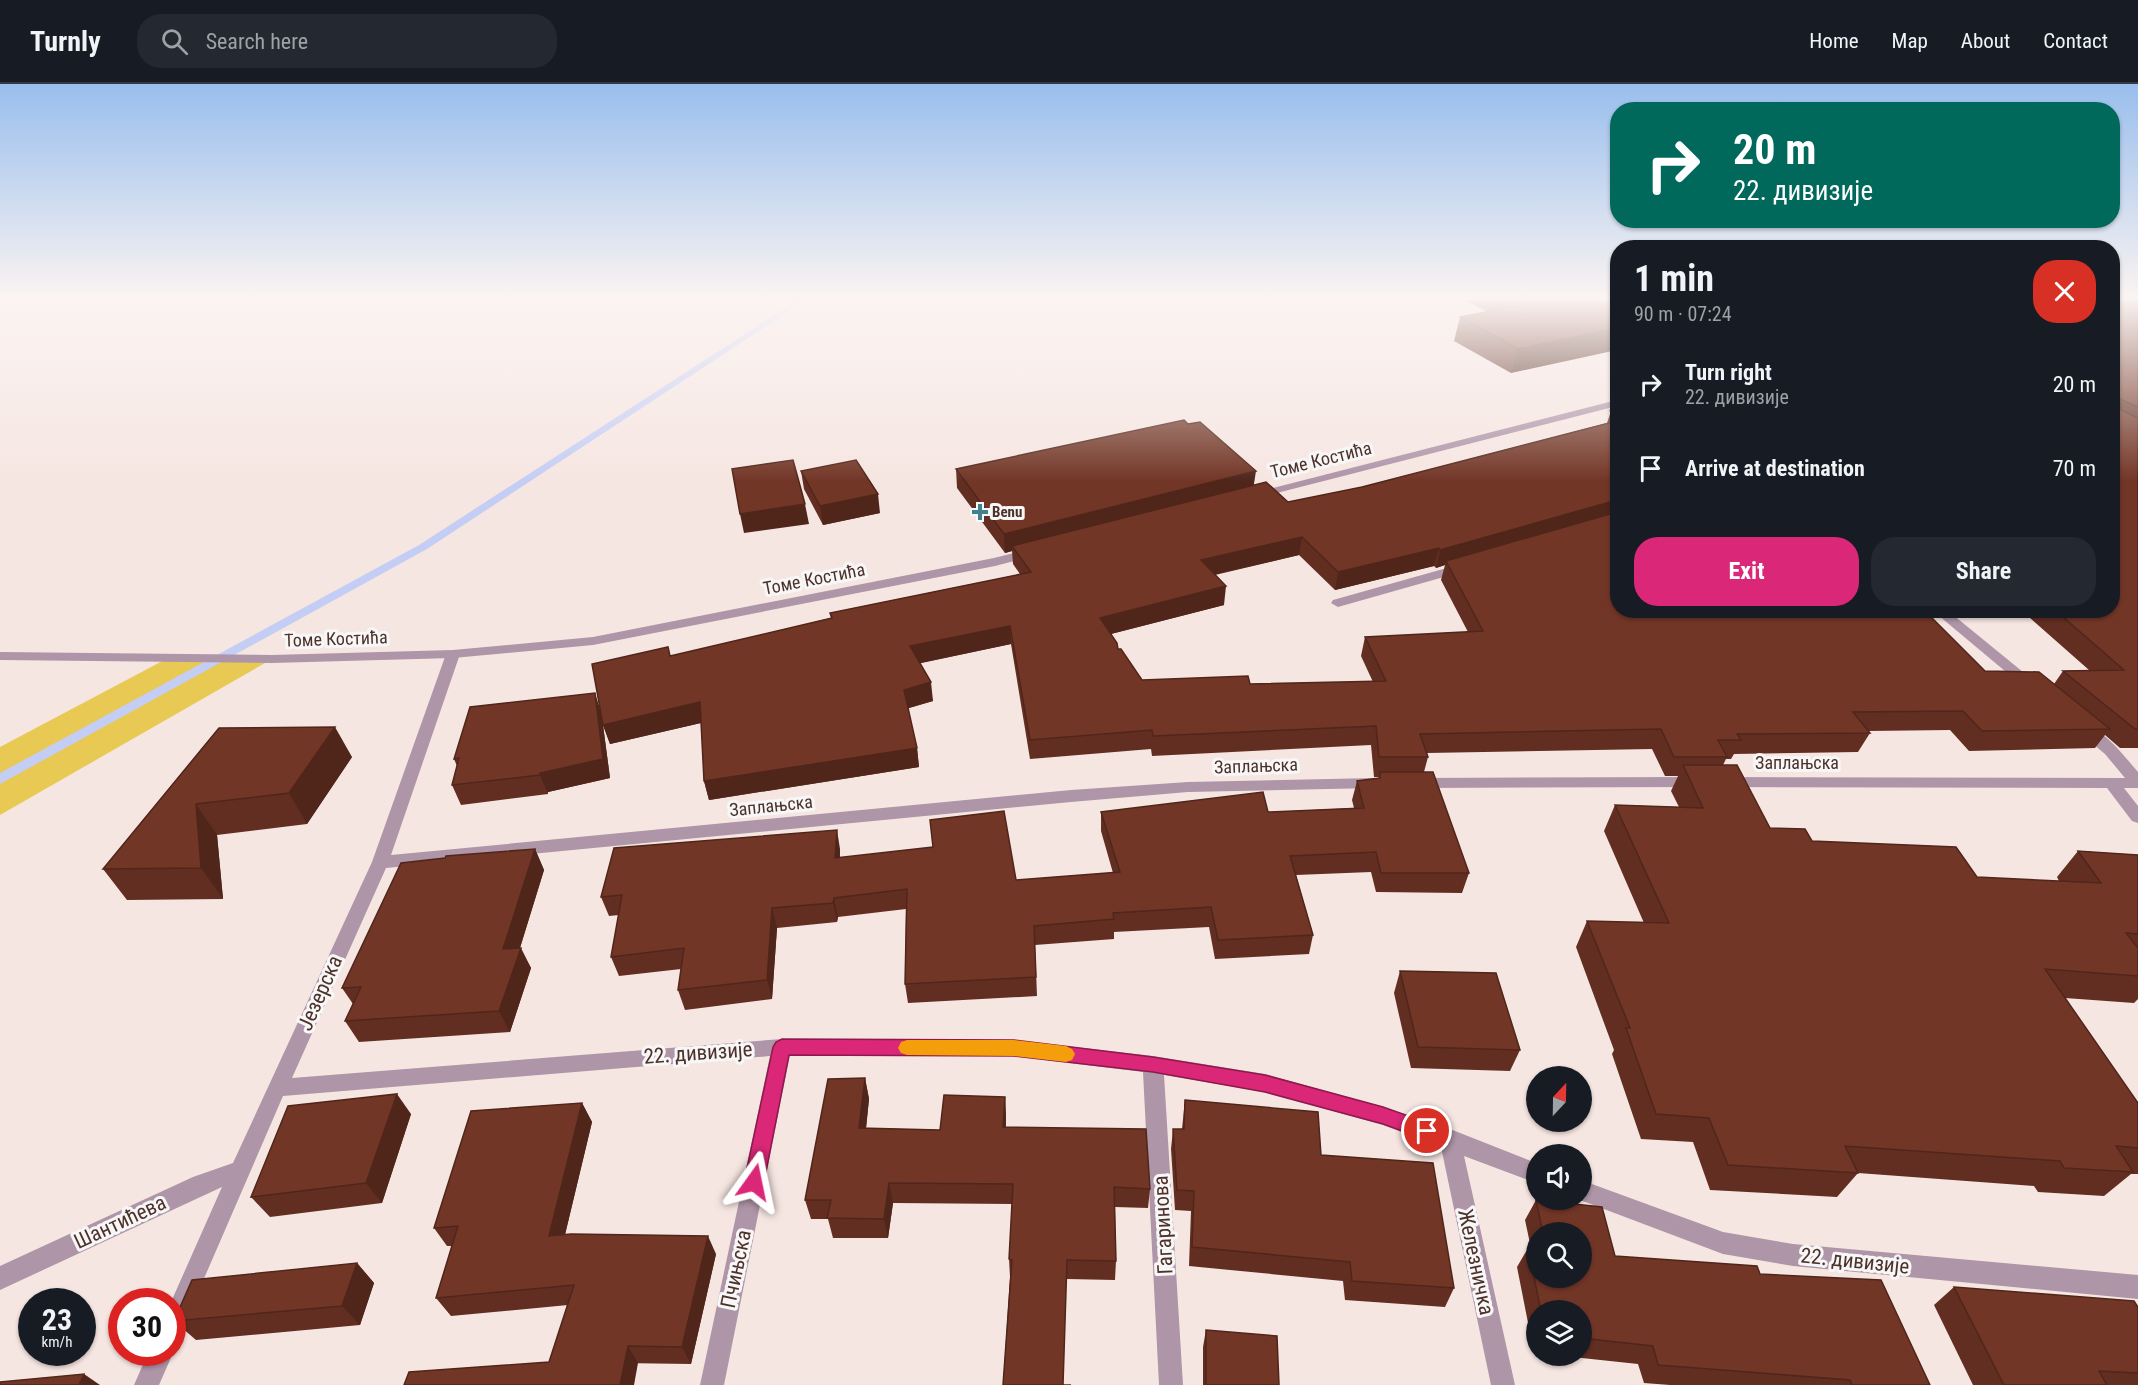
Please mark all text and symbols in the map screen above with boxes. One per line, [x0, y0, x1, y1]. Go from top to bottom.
search box [137, 14, 557, 68]
text: Turnly [30, 25, 101, 58]
icon: search [158, 25, 191, 58]
text: Search here [206, 29, 308, 54]
text: Home [1809, 29, 1859, 53]
text: Map [1892, 29, 1928, 53]
text: About [1961, 29, 2010, 53]
text: Contact [2043, 29, 2108, 53]
text: 20 m [1733, 125, 1816, 174]
icon: right [1634, 126, 1712, 204]
text: 22. дивизије [1733, 175, 1873, 207]
text: 1 min [1634, 258, 1714, 300]
button: close [2033, 260, 2096, 323]
text: 90 m · 07:24 [1634, 302, 1732, 326]
text: Turn right [1685, 360, 1772, 385]
icon: right [1634, 368, 1667, 401]
text: 20 m [2053, 372, 2096, 397]
text: 22. дивизије [1685, 385, 1789, 409]
street label: Томе Костића [1268, 437, 1374, 482]
icon: arrive [1634, 452, 1667, 485]
text: Arrive at destination [1685, 456, 1865, 481]
text: 70 m [2053, 456, 2096, 481]
place label: Benu [992, 503, 1022, 521]
marker: Benu [973, 505, 987, 519]
button: Exit [1634, 537, 1859, 606]
button: Share [1871, 537, 2096, 606]
street label: Томе Костића [761, 558, 867, 599]
street label: Томе Костића [284, 626, 388, 651]
street label: Заплањска [1755, 752, 1839, 773]
street label: Заплањска [1214, 754, 1298, 777]
street label: Заплањска [728, 791, 814, 820]
street label: Језерска [293, 952, 347, 1034]
street label: 22. дивизије [643, 1037, 753, 1069]
north arrow [1526, 1066, 1592, 1132]
map controls [1526, 1066, 1592, 1366]
pin [1401, 1105, 1452, 1156]
icon: arrive [1410, 1114, 1443, 1147]
button: sound [1526, 1144, 1592, 1210]
position arrow [722, 1150, 786, 1214]
street label: Гагаринова [1148, 1175, 1178, 1275]
street label: Шантићева [70, 1190, 170, 1254]
street label: Железничка [1453, 1207, 1499, 1317]
button: search [1526, 1222, 1592, 1288]
street label: Пчињска [716, 1228, 756, 1310]
street label: 22. дивизије [1800, 1243, 1911, 1279]
speed limit sign: 30 [108, 1288, 186, 1366]
button: layers [1526, 1300, 1592, 1366]
text: 23 [42, 1302, 72, 1337]
text: km/h [42, 1333, 72, 1351]

